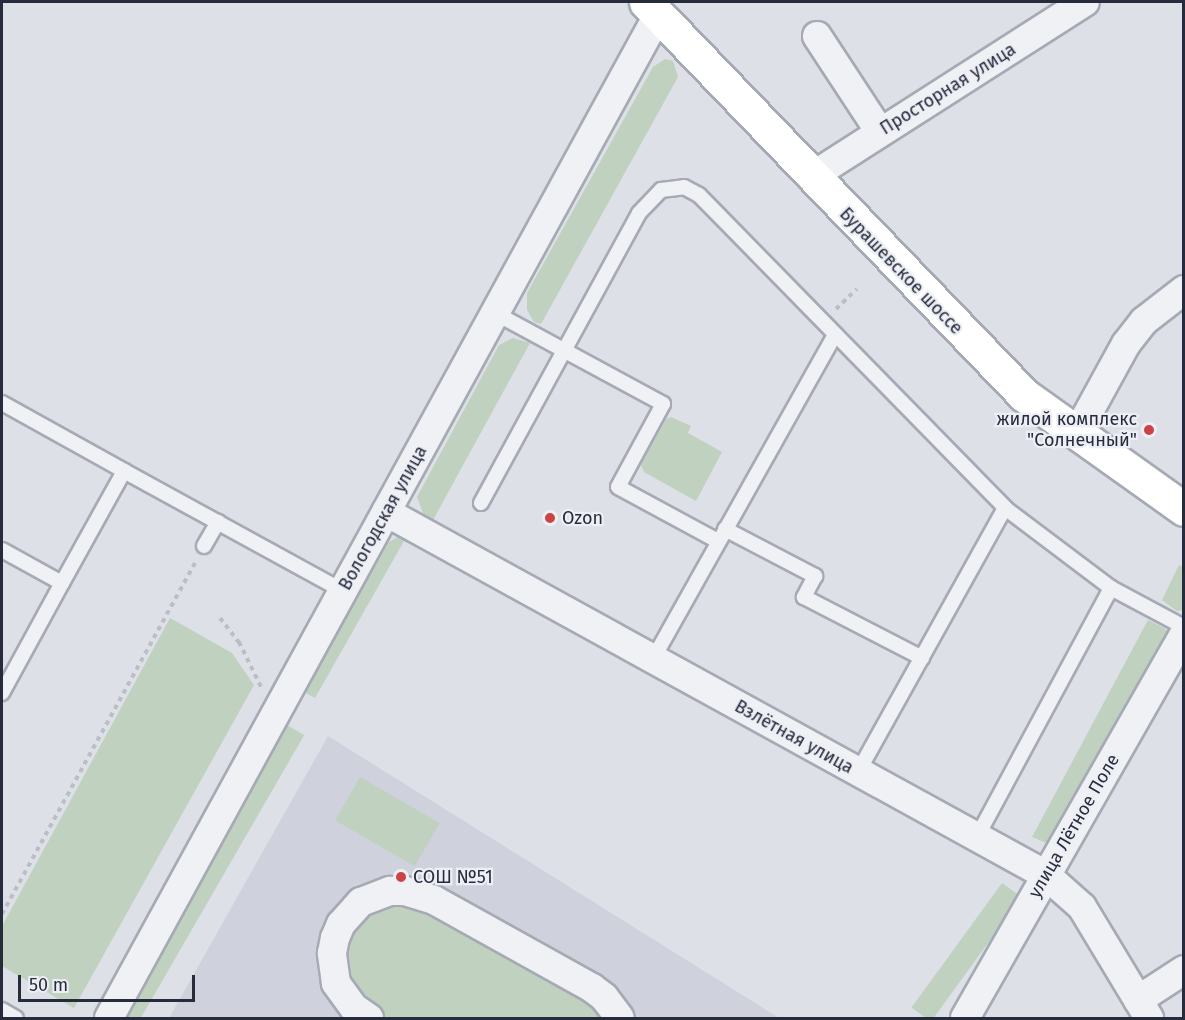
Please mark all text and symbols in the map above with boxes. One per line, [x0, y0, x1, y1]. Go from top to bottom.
street label: Просторная улица [876, 38, 1020, 140]
street label: Бурашевское шоссе [835, 203, 967, 339]
place label: жилой комплекс "Солнечный" [996, 409, 1137, 452]
marker: жилой комплекс "Солнечный" [1142, 423, 1156, 437]
street label: Вологодская улица [334, 442, 432, 594]
place label: Ozon [562, 507, 603, 529]
marker: Ozon [543, 511, 557, 525]
street label: Взлётная улица [731, 695, 857, 779]
street label: улица Лётное Поле [1024, 750, 1124, 902]
place label: СОШ №51 [413, 866, 493, 888]
marker: СОШ №51 [394, 870, 408, 884]
scale bar [21, 963, 198, 1001]
text: 50 m [29, 974, 68, 996]

